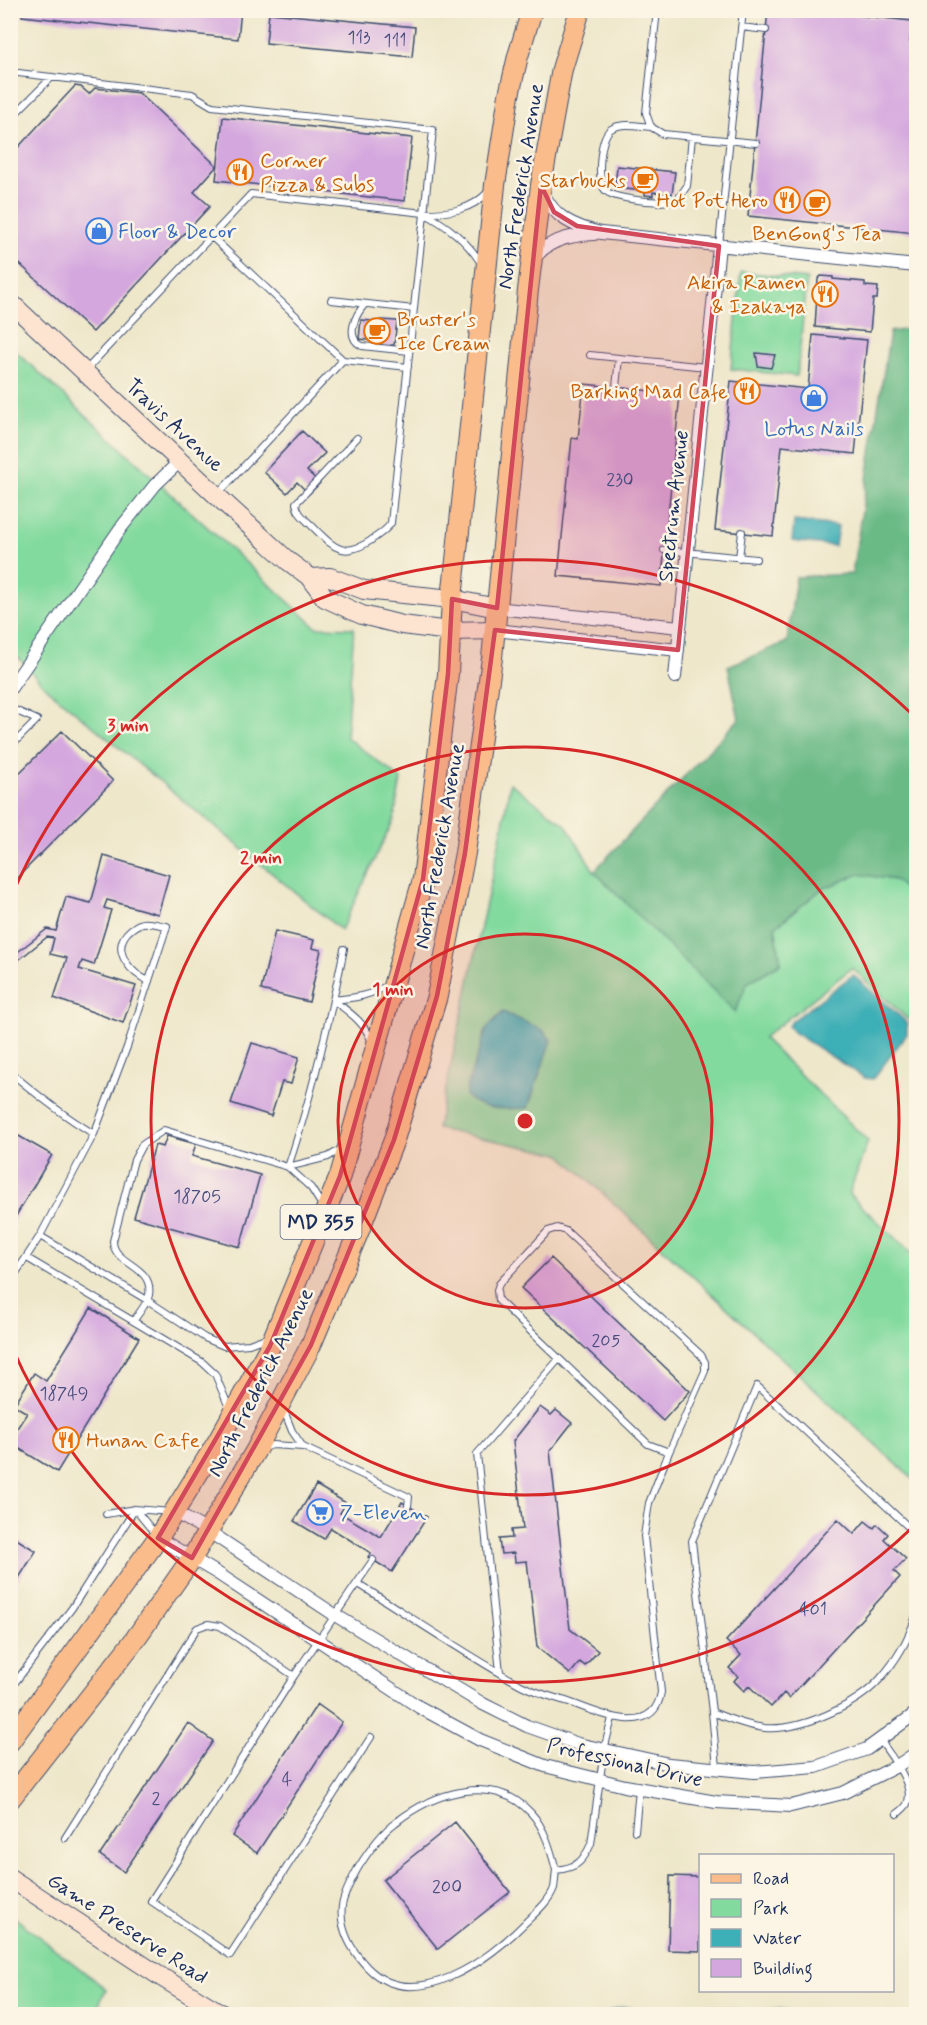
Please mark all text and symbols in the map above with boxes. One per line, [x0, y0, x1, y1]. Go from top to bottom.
house number: 113 [347, 26, 371, 50]
house number: 111 [384, 29, 406, 53]
street label: North Frederick Avenue [491, 81, 551, 291]
place label: Corner Pizza & Subs [260, 147, 374, 199]
restaurant icon: Corner Pizza & Subs [225, 157, 255, 187]
cafe icon: Starbucks [630, 165, 660, 195]
place label: Starbucks [539, 167, 626, 195]
restaurant icon: Hot Pot Hero [772, 185, 802, 215]
place label: Hot Pot Hero [657, 187, 768, 215]
cafe icon: BenGong's Tea [802, 188, 832, 218]
shop icon: Floor & Decor [84, 216, 114, 246]
place label: Floor & Decor [118, 218, 236, 246]
place label: BenGong's Tea [752, 220, 882, 250]
place label: Akira Ramen & Izakaya [687, 269, 806, 321]
restaurant icon: Akira Ramen & Izakaya [810, 279, 840, 309]
place label: Bruster's Ice Cream [397, 306, 490, 358]
cafe icon: Bruster's Ice Cream [362, 316, 392, 346]
street label: Travis Avenue [119, 373, 230, 479]
restaurant icon: Barking Mad Cafe [732, 376, 762, 406]
place label: Barking Mad Cafe [571, 378, 728, 408]
shop icon: Lotus Nails [799, 383, 829, 413]
place label: Lotus Nails [764, 415, 864, 443]
street label: Spectrum Avenue [652, 429, 696, 583]
house number: 230 [606, 468, 634, 492]
text: 3 min [107, 714, 149, 738]
street label: North Frederick Avenue [408, 741, 472, 951]
text: 2 min [240, 846, 282, 870]
text: 1 min [372, 978, 414, 1002]
centre of rings [515, 1111, 535, 1131]
house number: 18705 [173, 1185, 221, 1209]
road number: MD 355 [280, 1205, 362, 1239]
street label: North Frederick Avenue [201, 1283, 321, 1482]
house number: 205 [591, 1329, 621, 1353]
house number: 18749 [39, 1382, 89, 1406]
restaurant icon: Hunan Cafe [51, 1425, 81, 1455]
place label: Hunan Cafe [86, 1427, 200, 1455]
supermarket icon: 7-Eleven [305, 1497, 335, 1527]
place label: 7-Eleven [340, 1499, 427, 1527]
house number: 401 [799, 1598, 827, 1622]
street label: Professional Drive [544, 1731, 705, 1795]
house number: 4 [282, 1768, 292, 1792]
house number: 2 [152, 1787, 161, 1811]
legend [699, 1854, 894, 1992]
street label: Game Preserve Road [42, 1866, 213, 1991]
text: Road [753, 1867, 789, 1891]
house number: 200 [432, 1875, 462, 1899]
text: Park [753, 1897, 789, 1921]
text: Water [753, 1927, 802, 1951]
text: Building [753, 1957, 813, 1983]

